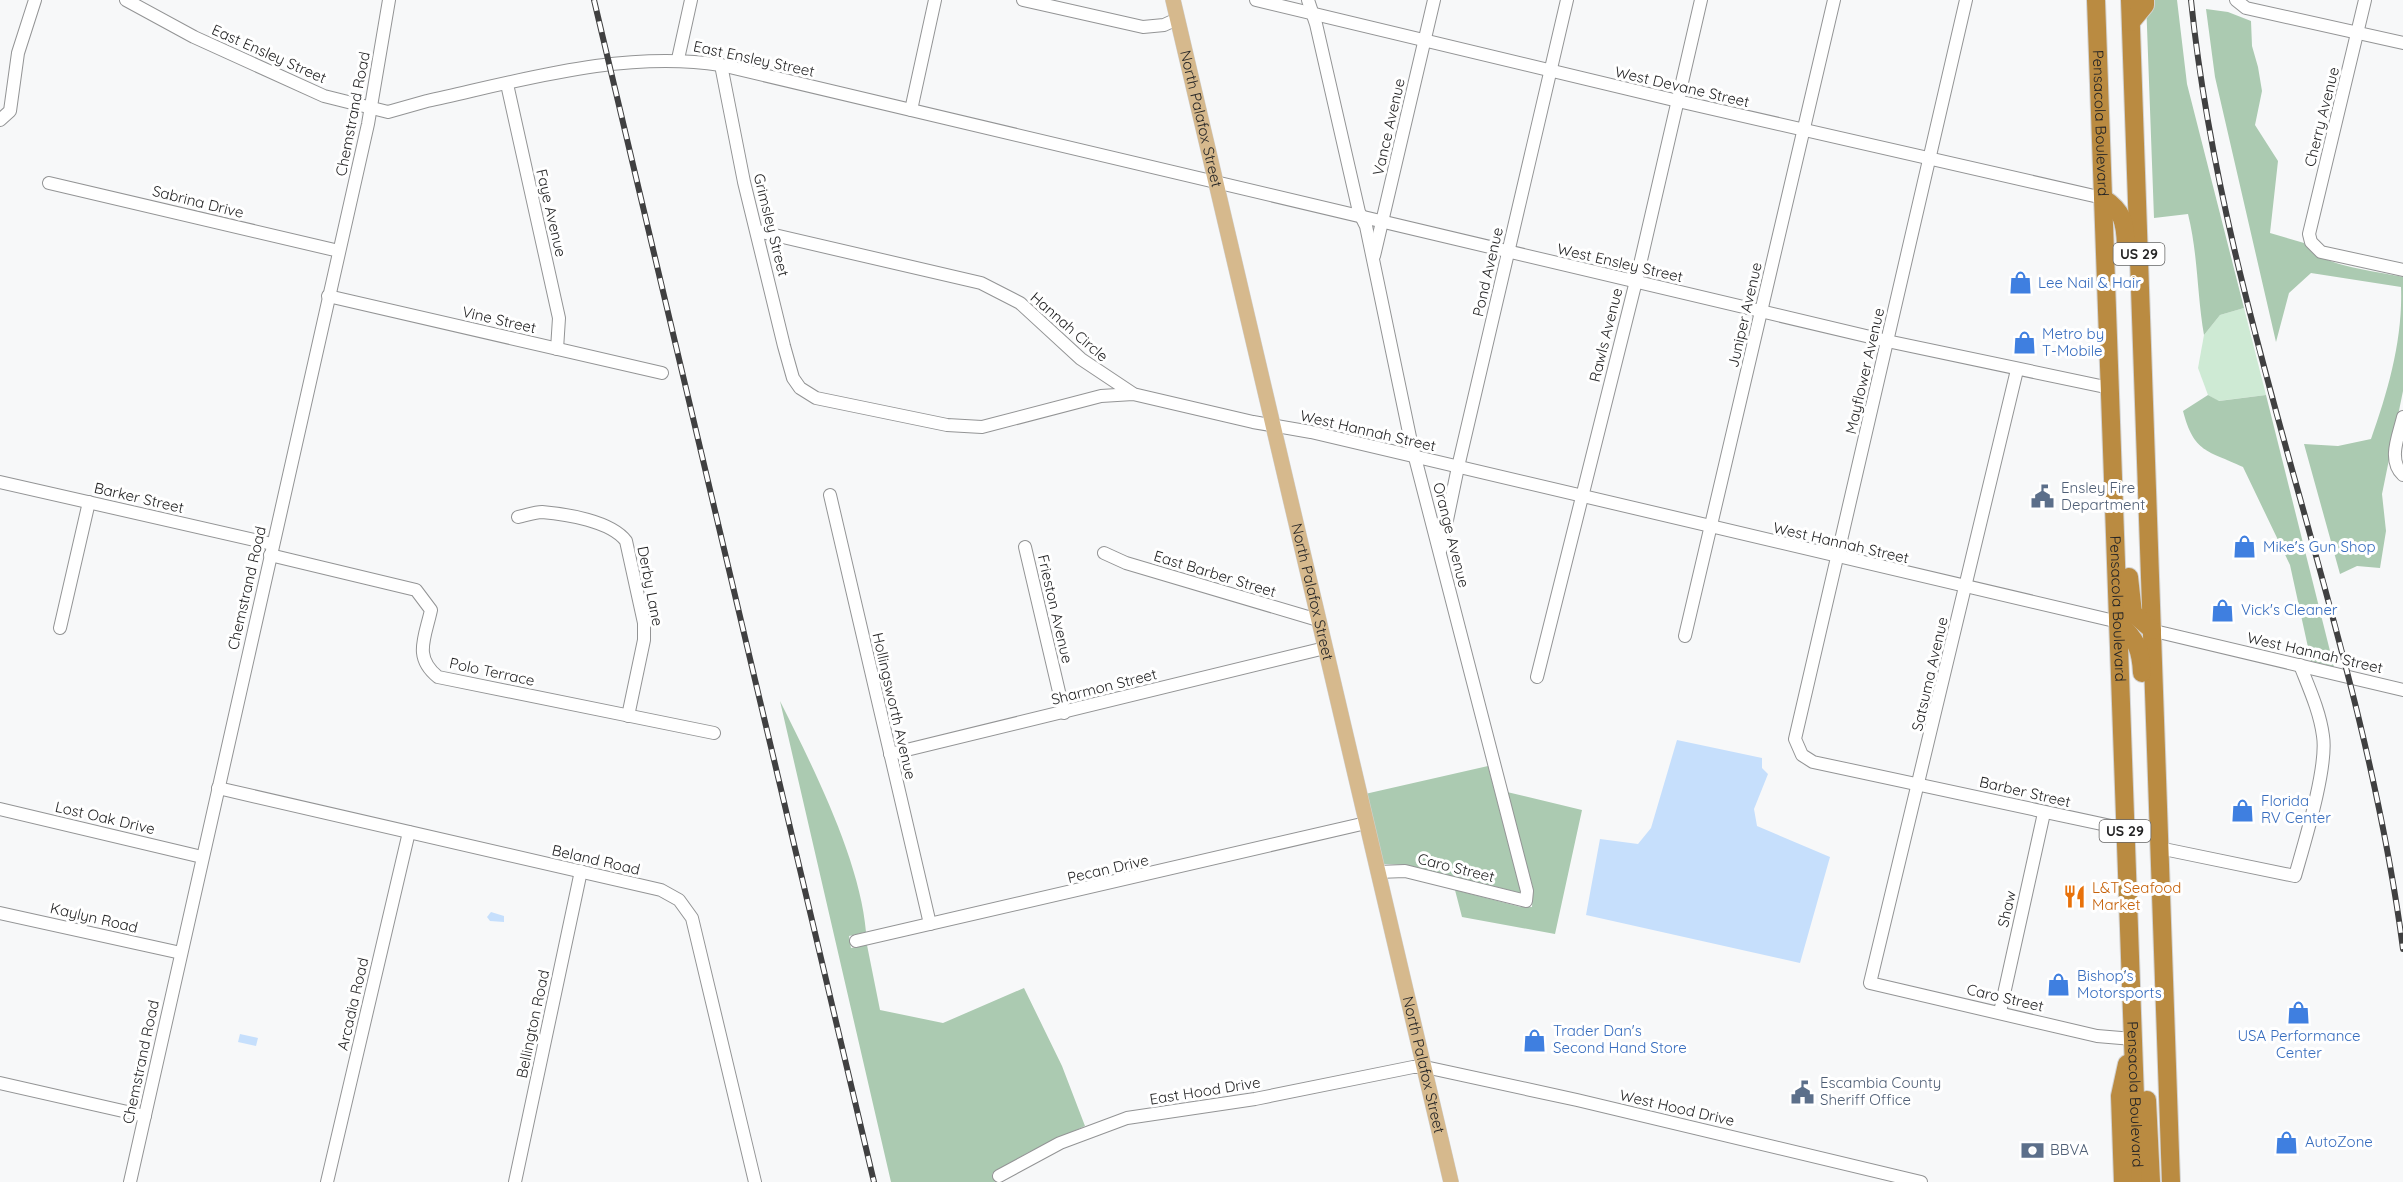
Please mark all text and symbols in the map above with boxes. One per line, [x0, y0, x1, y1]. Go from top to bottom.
street label: East Ensley Street [209, 20, 329, 87]
street label: East Ensley Street [692, 36, 816, 81]
street label: North Palafox Street [1176, 48, 1227, 189]
street label: Pensacola Boulevard [2089, 49, 2113, 196]
street label: Chemstrand Road [331, 50, 374, 178]
street label: West Devane Street [1613, 62, 1751, 111]
street label: Cherry Avenue [2300, 65, 2343, 169]
street label: Vance Avenue [1368, 76, 1409, 177]
street label: Faye Avenue [532, 167, 571, 259]
street label: Grimsley Street [750, 171, 793, 278]
street label: Sabrina Drive [150, 181, 246, 222]
street label: Pond Avenue [1468, 225, 1507, 318]
street label: West Ensley Street [1555, 239, 1685, 286]
road number: US 29 [2114, 243, 2164, 265]
street label: Juniper Avenue [1723, 260, 1766, 370]
shop icon: Lee Nail & Hair [2007, 270, 2033, 296]
place label: Lee Nail & Hair [2038, 273, 2141, 292]
street label: Rawls Avenue [1585, 286, 1626, 384]
street label: Hannah Circle [1027, 288, 1112, 366]
street label: Vine Street [460, 302, 538, 337]
street label: Mayflower Avenue [1841, 306, 1888, 436]
place label: Metro by T-Mobile [2042, 324, 2104, 360]
shop icon: Metro by T-Mobile [2011, 330, 2037, 356]
street label: West Hannah Street [1298, 406, 1438, 455]
street label: Barker Street [92, 478, 186, 517]
place label: Ensley Fire Department [2061, 478, 2145, 514]
street label: Orange Avenue [1429, 480, 1474, 589]
public building icon: Ensley Fire Department [2030, 484, 2056, 510]
street label: West Hannah Street [1771, 518, 1911, 567]
street label: North Palafox Street [1287, 521, 1338, 662]
street label: Chemstrand Road [223, 524, 270, 652]
shop icon: Mike's Gun Shop [2232, 534, 2258, 560]
street label: Pensacola Boulevard [2106, 535, 2130, 682]
place label: Mike's Gun Shop [2263, 537, 2376, 556]
street label: Derby Lane [633, 544, 668, 628]
street label: East Barber Street [1152, 546, 1279, 601]
street label: Frieston Avenue [1034, 553, 1077, 665]
shop icon: Vick's Cleaner [2210, 597, 2236, 623]
place label: Vick's Cleaner [2241, 600, 2338, 619]
street label: Satsuma Avenue [1907, 615, 1952, 733]
street label: West Hannah Street [2245, 628, 2385, 677]
street label: Hollingsworth Avenue [868, 631, 921, 781]
street label: Polo Terrace [448, 653, 537, 690]
street label: Sharmon Street [1049, 664, 1159, 709]
street label: Barber Street [1978, 772, 2073, 811]
place label: Florida RV Center [2261, 791, 2331, 827]
street label: Lost Oak Drive [53, 797, 157, 838]
shop icon: Florida RV Center [2230, 797, 2256, 823]
road number: US 29 [2100, 820, 2150, 842]
street label: Beland Road [550, 840, 642, 879]
street label: Caro Street [1416, 849, 1496, 886]
street label: Pecan Drive [1065, 850, 1150, 887]
place label: L&T Seafood Market [2092, 878, 2181, 914]
restaurant icon: L&T Seafood Market [2061, 884, 2087, 910]
street label: Shaw [1993, 889, 2020, 929]
street label: Kaylyn Road [48, 898, 140, 937]
street label: Arcadia Road [333, 956, 372, 1052]
place label: Bishop's Motorsports [2077, 966, 2162, 1002]
street label: Bellington Road [512, 968, 553, 1080]
shop icon: Bishop's Motorsports [2046, 972, 2072, 998]
street label: Caro Street [1965, 979, 2045, 1016]
street label: North Palafox Street [1399, 994, 1449, 1135]
street label: Chemstrand Road [118, 998, 163, 1126]
shop icon: USA Performance Center [2286, 999, 2312, 1025]
place label: Trader Dan's Second Hand Store [1553, 1021, 1687, 1057]
street label: Pensacola Boulevard [2123, 1021, 2147, 1168]
place label: USA Performance Center [2237, 1026, 2361, 1062]
shop icon: Trader Dan's Second Hand Store [1522, 1027, 1548, 1053]
street label: East Hood Drive [1148, 1072, 1262, 1109]
place label: Escambia County Sheriff Office [1820, 1073, 1941, 1109]
public building icon: Escambia County Sheriff Office [1789, 1079, 1815, 1105]
street label: West Hood Drive [1618, 1085, 1736, 1130]
shop icon: AutoZone [2274, 1129, 2300, 1155]
place label: AutoZone [2305, 1132, 2373, 1151]
bank icon: BBVA [2019, 1137, 2045, 1163]
place label: BBVA [2050, 1140, 2089, 1159]

